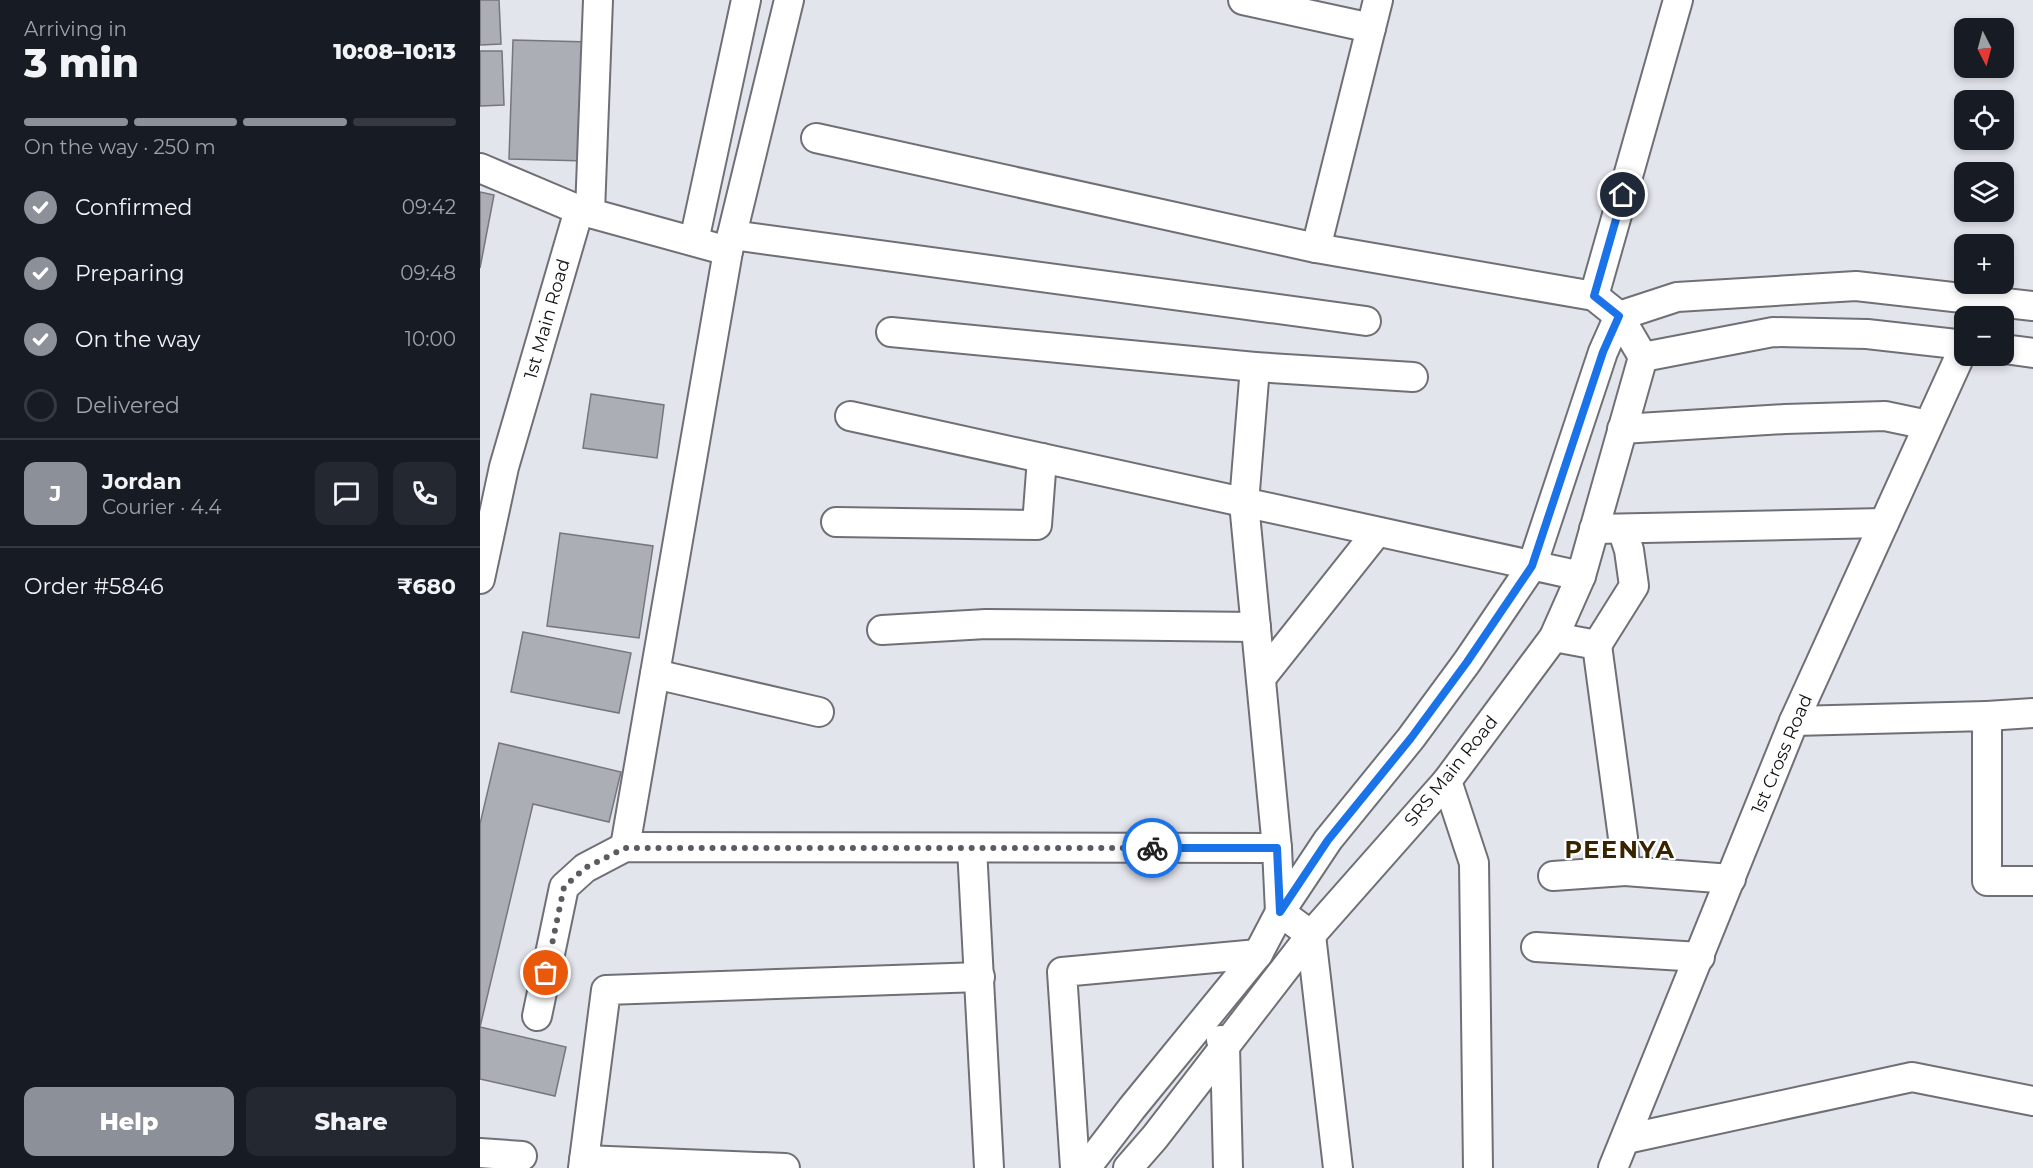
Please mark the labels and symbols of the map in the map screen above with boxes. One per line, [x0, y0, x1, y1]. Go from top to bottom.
north arrow [1954, 18, 2014, 78]
pin [1597, 169, 1648, 220]
street label: 1st Main Road [519, 256, 575, 382]
street label: 1st Cross Road [1747, 691, 1817, 817]
street label: SRS Main Road [1400, 711, 1502, 831]
courier [1122, 818, 1182, 878]
district label: PEENYA [1565, 835, 1676, 864]
pin [520, 947, 571, 998]

